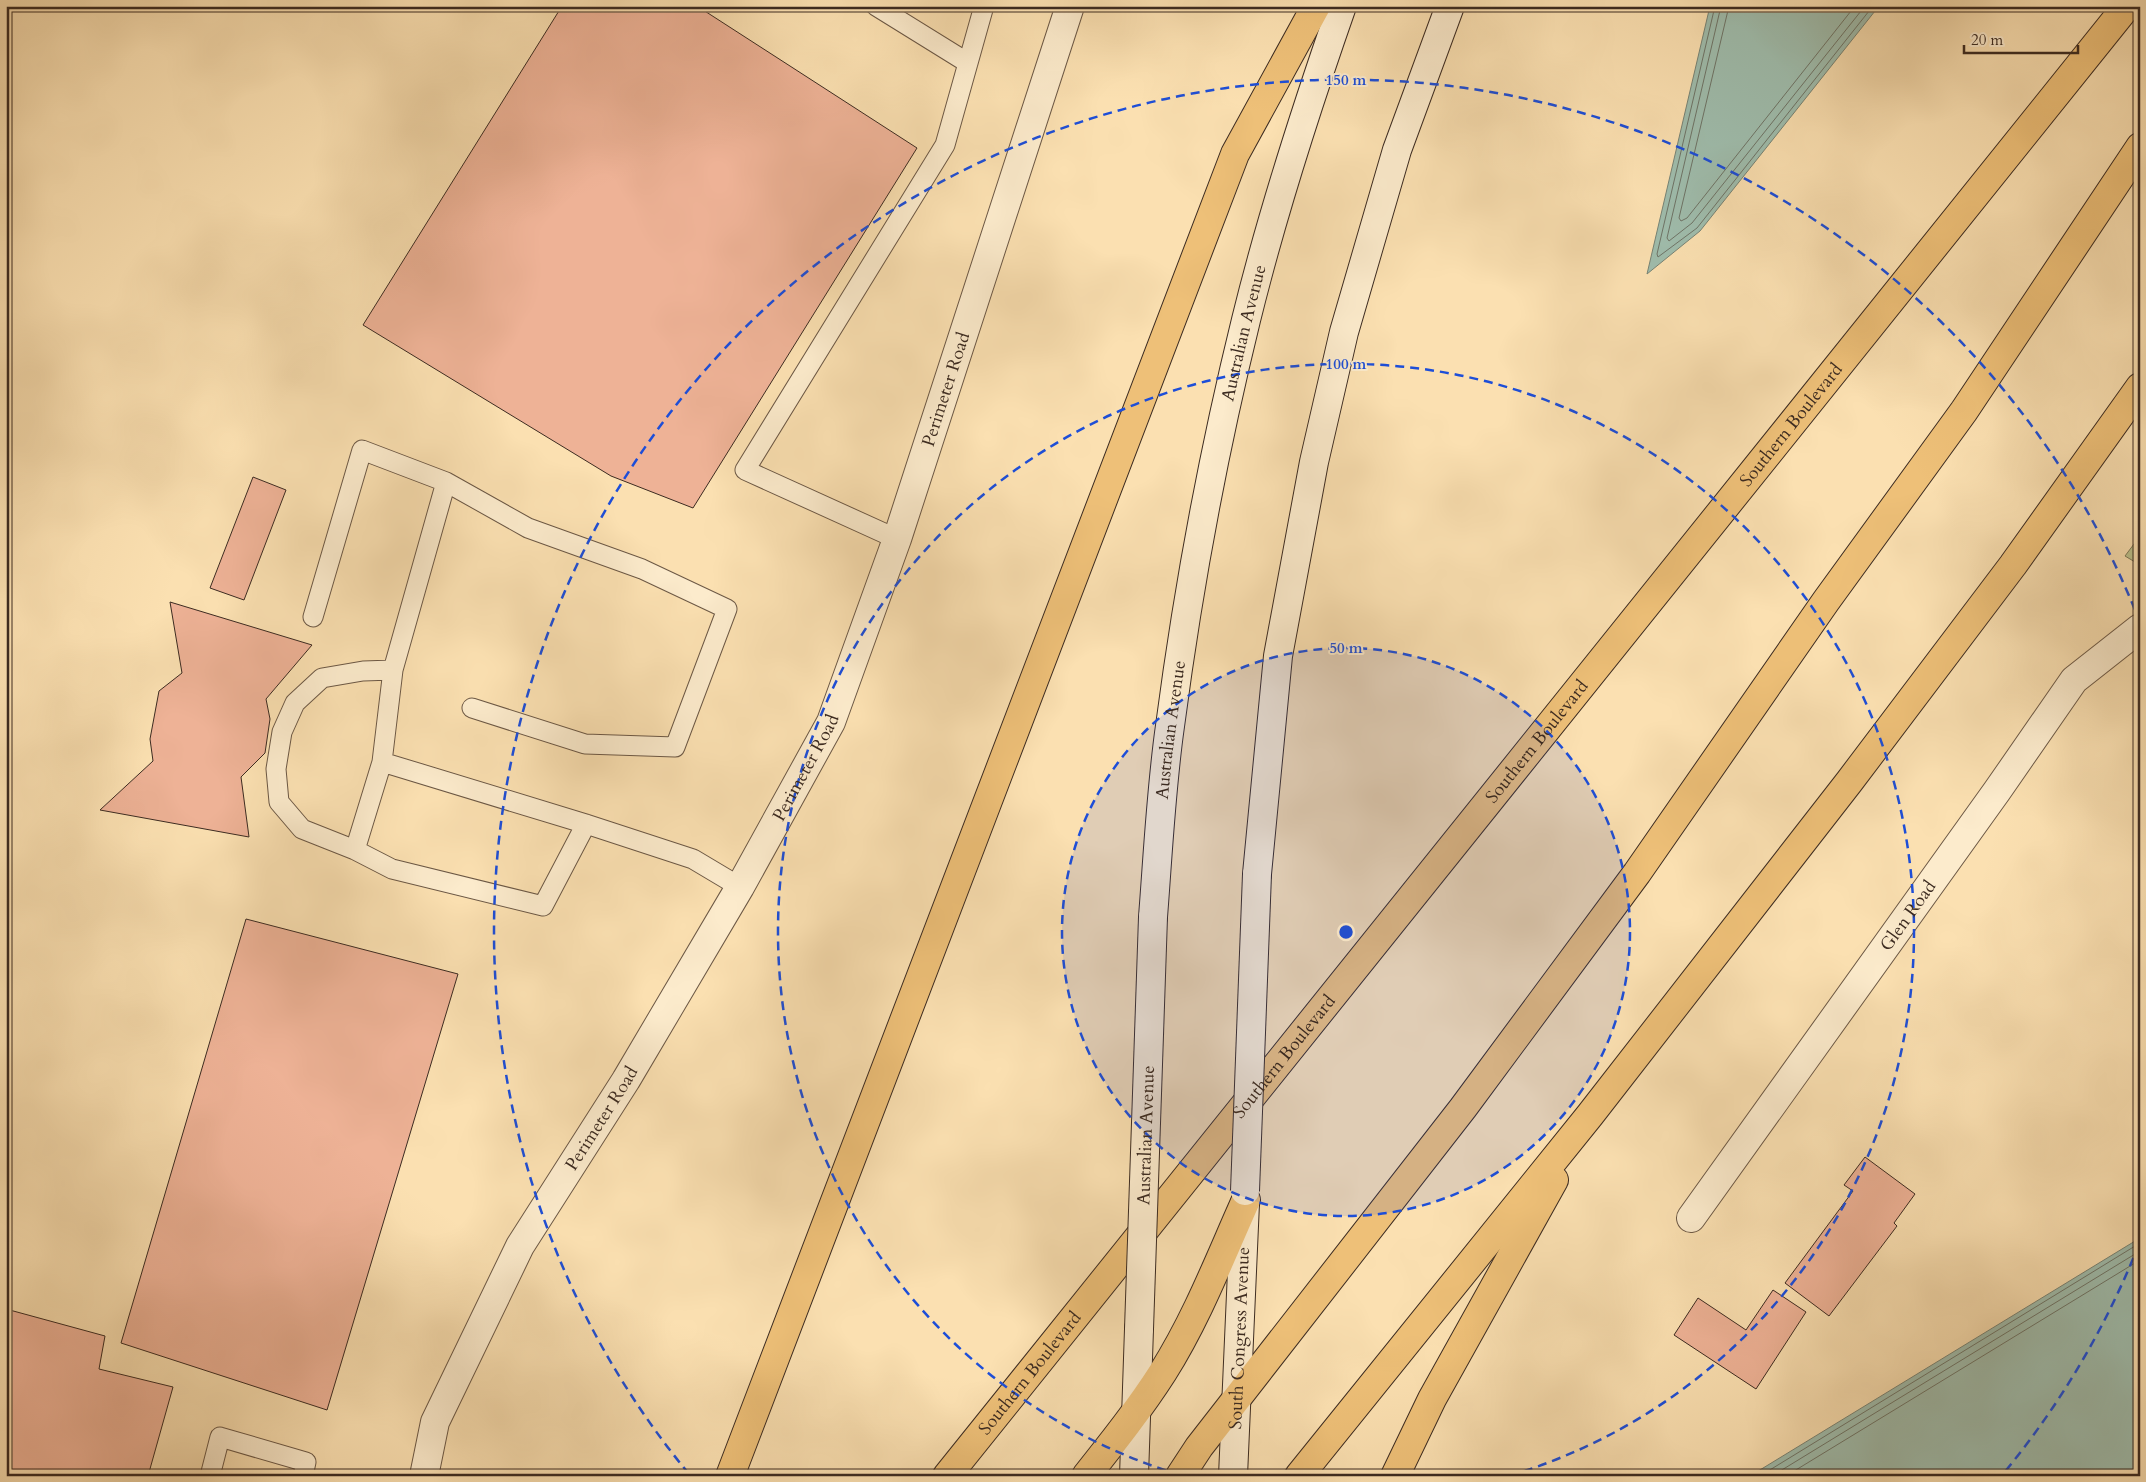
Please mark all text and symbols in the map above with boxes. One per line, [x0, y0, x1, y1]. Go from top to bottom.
scale bar [1964, 22, 2077, 54]
text: 20 m [1971, 30, 2003, 50]
text: 150 m [1326, 70, 1367, 90]
street label: Australian Avenue [1215, 262, 1272, 403]
street label: Perimeter Road [915, 329, 976, 450]
text: 100 m [1326, 354, 1367, 374]
street label: Southern Boulevard [1734, 357, 1848, 492]
text: 50 m [1329, 638, 1363, 658]
street label: Australian Avenue [1149, 659, 1192, 800]
street label: Southern Boulevard [1479, 674, 1594, 808]
street label: Perimeter Road [766, 711, 845, 826]
street label: Glen Road [1874, 875, 1942, 956]
centre of rings [1337, 923, 1355, 941]
street label: Southern Boulevard [1227, 989, 1341, 1123]
street label: Perimeter Road [559, 1061, 644, 1175]
street label: Australian Avenue [1131, 1065, 1160, 1205]
street label: South Congress Avenue [1223, 1246, 1256, 1430]
street label: Southern Boulevard [972, 1306, 1087, 1440]

